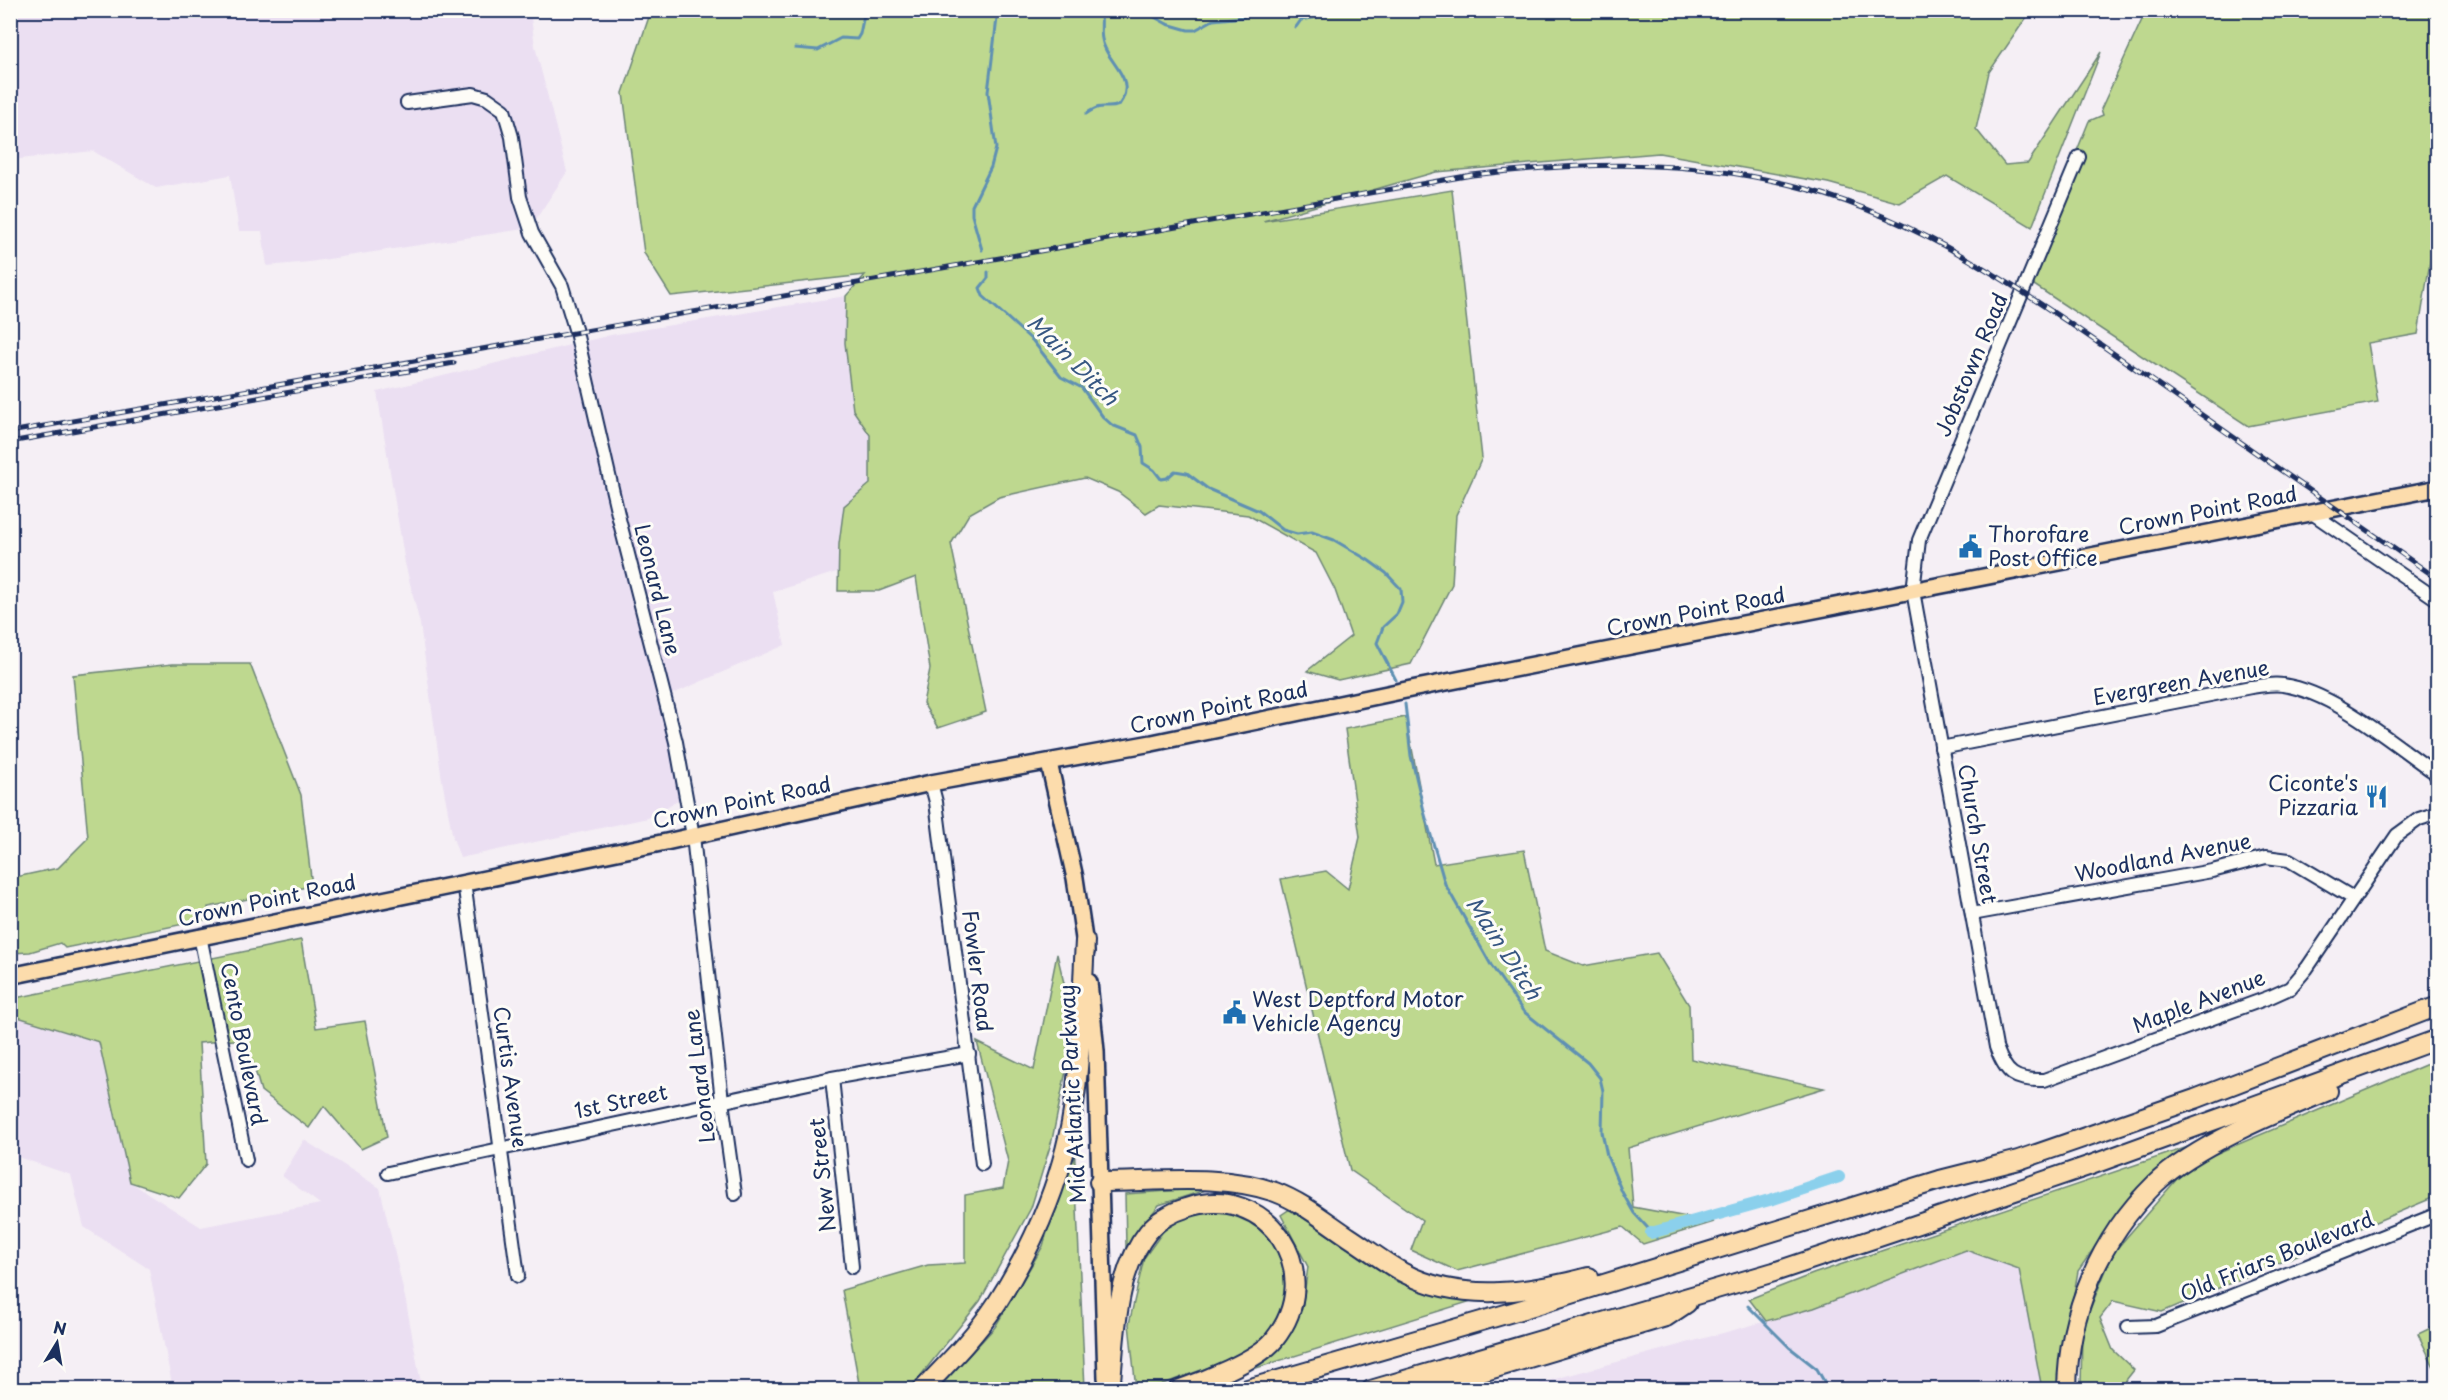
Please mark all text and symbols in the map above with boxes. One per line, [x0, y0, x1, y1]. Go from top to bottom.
street label: Jobstown Road [1926, 288, 2015, 441]
water label: Main Ditch [1021, 306, 1128, 413]
street label: Crown Point Road [2116, 476, 2300, 542]
place label: Thorofare Post Office [1988, 517, 2098, 573]
street label: Leonard Lane [627, 520, 691, 659]
public building icon: Thorofare Post Office [1957, 534, 1983, 560]
street label: Crown Point Road [1604, 577, 1788, 643]
street label: Evergreen Avenue [2090, 650, 2271, 712]
street label: Crown Point Road [1127, 672, 1311, 741]
street label: Church Street [1951, 761, 2007, 906]
place label: Ciconte's Pizzaria [2268, 766, 2359, 822]
street label: Crown Point Road [650, 767, 834, 836]
restaurant icon: Ciconte's Pizzaria [2363, 783, 2389, 809]
street label: Woodland Avenue [2072, 823, 2254, 889]
street label: Crown Point Road [175, 865, 359, 934]
water label: Main Ditch [1459, 889, 1552, 1006]
street label: Fowler Road [956, 908, 1002, 1034]
street label: Cento Boulevard [213, 959, 276, 1128]
street label: Maple Avenue [2127, 960, 2269, 1040]
place label: West Deptford Motor Vehicle Agency [1252, 982, 1464, 1038]
street label: Mid Atlantic Parkway [1049, 984, 1093, 1204]
public building icon: West Deptford Motor Vehicle Agency [1221, 999, 1247, 1025]
street label: Curtis Avenue [486, 1004, 538, 1149]
street label: Leonard Lane [674, 1007, 722, 1145]
street label: 1st Street [571, 1075, 670, 1126]
street label: New Street [799, 1117, 843, 1234]
street label: Old Friars Boulevard [2175, 1202, 2378, 1309]
north arrow [27, 1313, 87, 1373]
text: N [52, 1314, 69, 1340]

